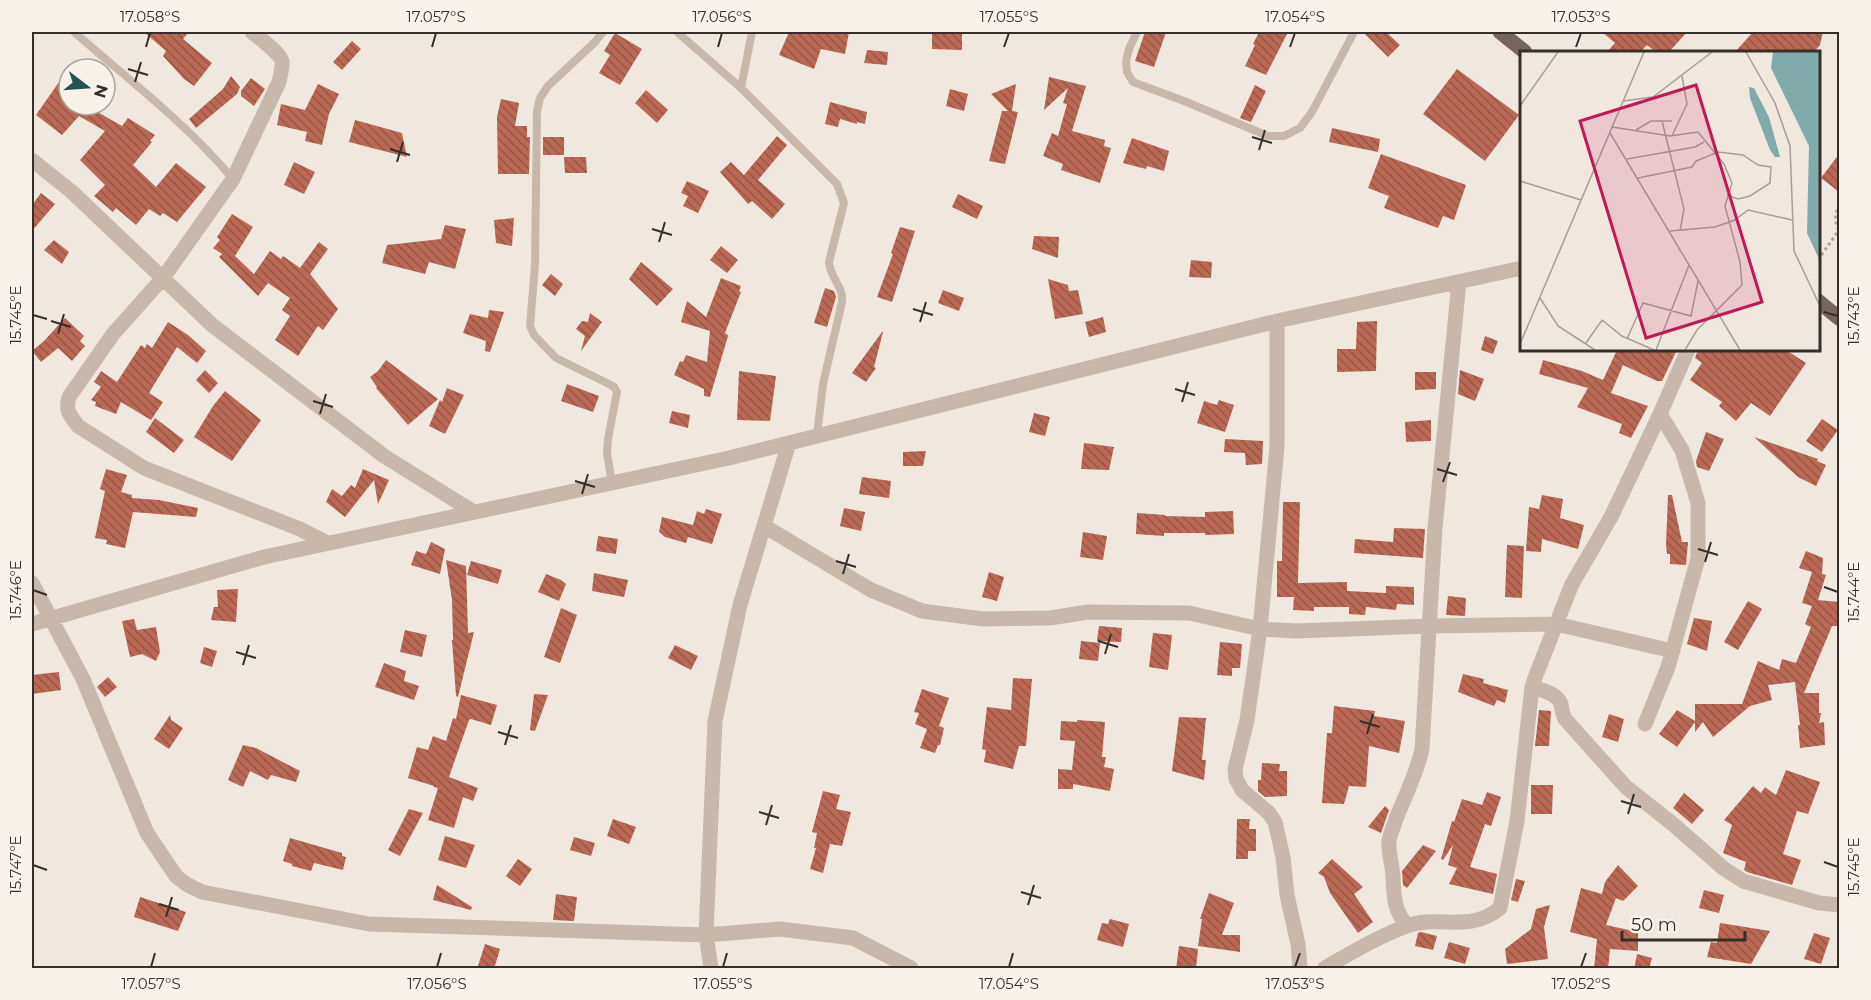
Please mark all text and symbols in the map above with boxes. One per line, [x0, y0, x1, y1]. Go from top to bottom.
text: 17.058°S [120, 7, 180, 26]
text: 17.057°S [406, 7, 466, 26]
text: 17.056°S [692, 7, 752, 26]
text: 17.055°S [980, 7, 1038, 26]
text: 17.054°S [1265, 7, 1325, 26]
text: 17.053°S [1552, 7, 1610, 26]
inset map [1520, 51, 1820, 351]
north arrow [57, 57, 117, 117]
text: N [90, 82, 112, 100]
text: 15.745°E [6, 285, 25, 345]
text: 15.743°E [1844, 286, 1863, 346]
text: 15.746°E [6, 560, 25, 620]
text: 15.744°E [1844, 562, 1863, 622]
text: 15.747°E [6, 835, 25, 895]
text: 15.745°E [1844, 837, 1863, 897]
scale bar [1622, 904, 1745, 942]
text: 50 m [1631, 914, 1677, 936]
text: 17.057°S [121, 974, 181, 993]
text: 17.056°S [407, 974, 467, 993]
text: 17.055°S [694, 974, 752, 993]
text: 17.054°S [979, 974, 1039, 993]
text: 17.053°S [1266, 974, 1324, 993]
text: 17.052°S [1551, 974, 1611, 993]

